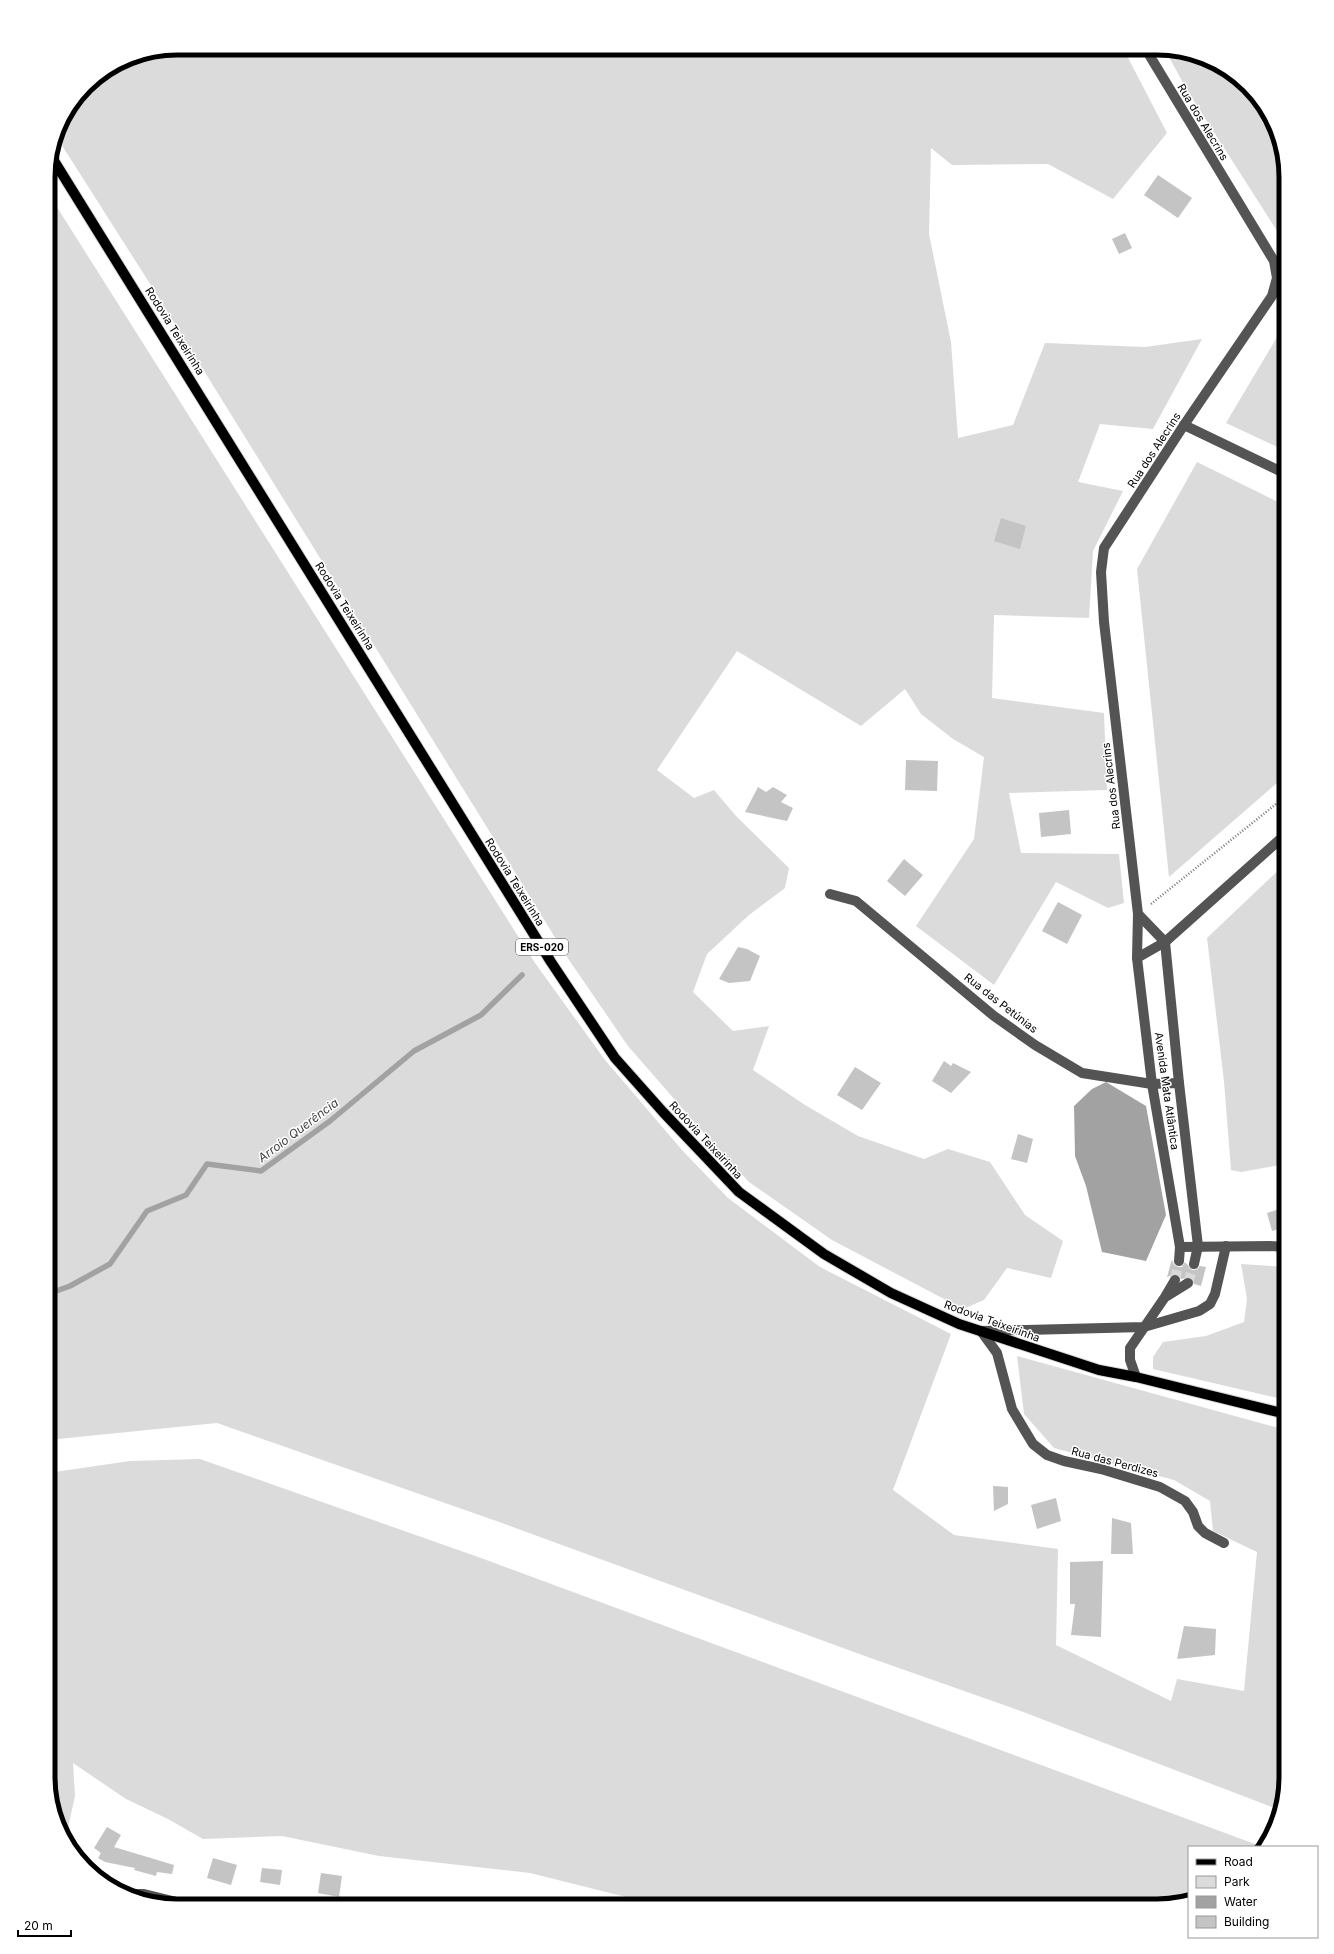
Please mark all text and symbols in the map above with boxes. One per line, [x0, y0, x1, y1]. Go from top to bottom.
street label: Rua dos Alecrins [1175, 81, 1232, 163]
street label: Rodovia Teixeirinha [142, 284, 208, 378]
street label: Rua dos Alecrins [1124, 409, 1184, 490]
street label: Rodovia Teixeirinha [312, 559, 378, 653]
street label: Rua dos Alecrins [1099, 742, 1123, 830]
street label: Rodovia Teixeirinha [482, 835, 548, 929]
road number: ERS-020 [516, 939, 568, 955]
street label: Rua das Petúnias [962, 970, 1041, 1036]
street label: Avenida Mata Atlântica [1152, 1031, 1182, 1151]
water label: Arroio Querência [254, 1095, 341, 1166]
street label: Rodovia Teixeirinha [666, 1098, 746, 1182]
street label: Rodovia Teixeirinha [942, 1297, 1042, 1345]
street label: Rua das Perdizes [1070, 1444, 1160, 1480]
legend [1188, 1846, 1318, 1938]
text: Road [1224, 1854, 1253, 1869]
text: Park [1224, 1874, 1250, 1889]
text: Water [1224, 1894, 1258, 1909]
scale bar [18, 1912, 71, 1938]
text: Building [1224, 1914, 1269, 1929]
text: 20 m [24, 1918, 53, 1933]

